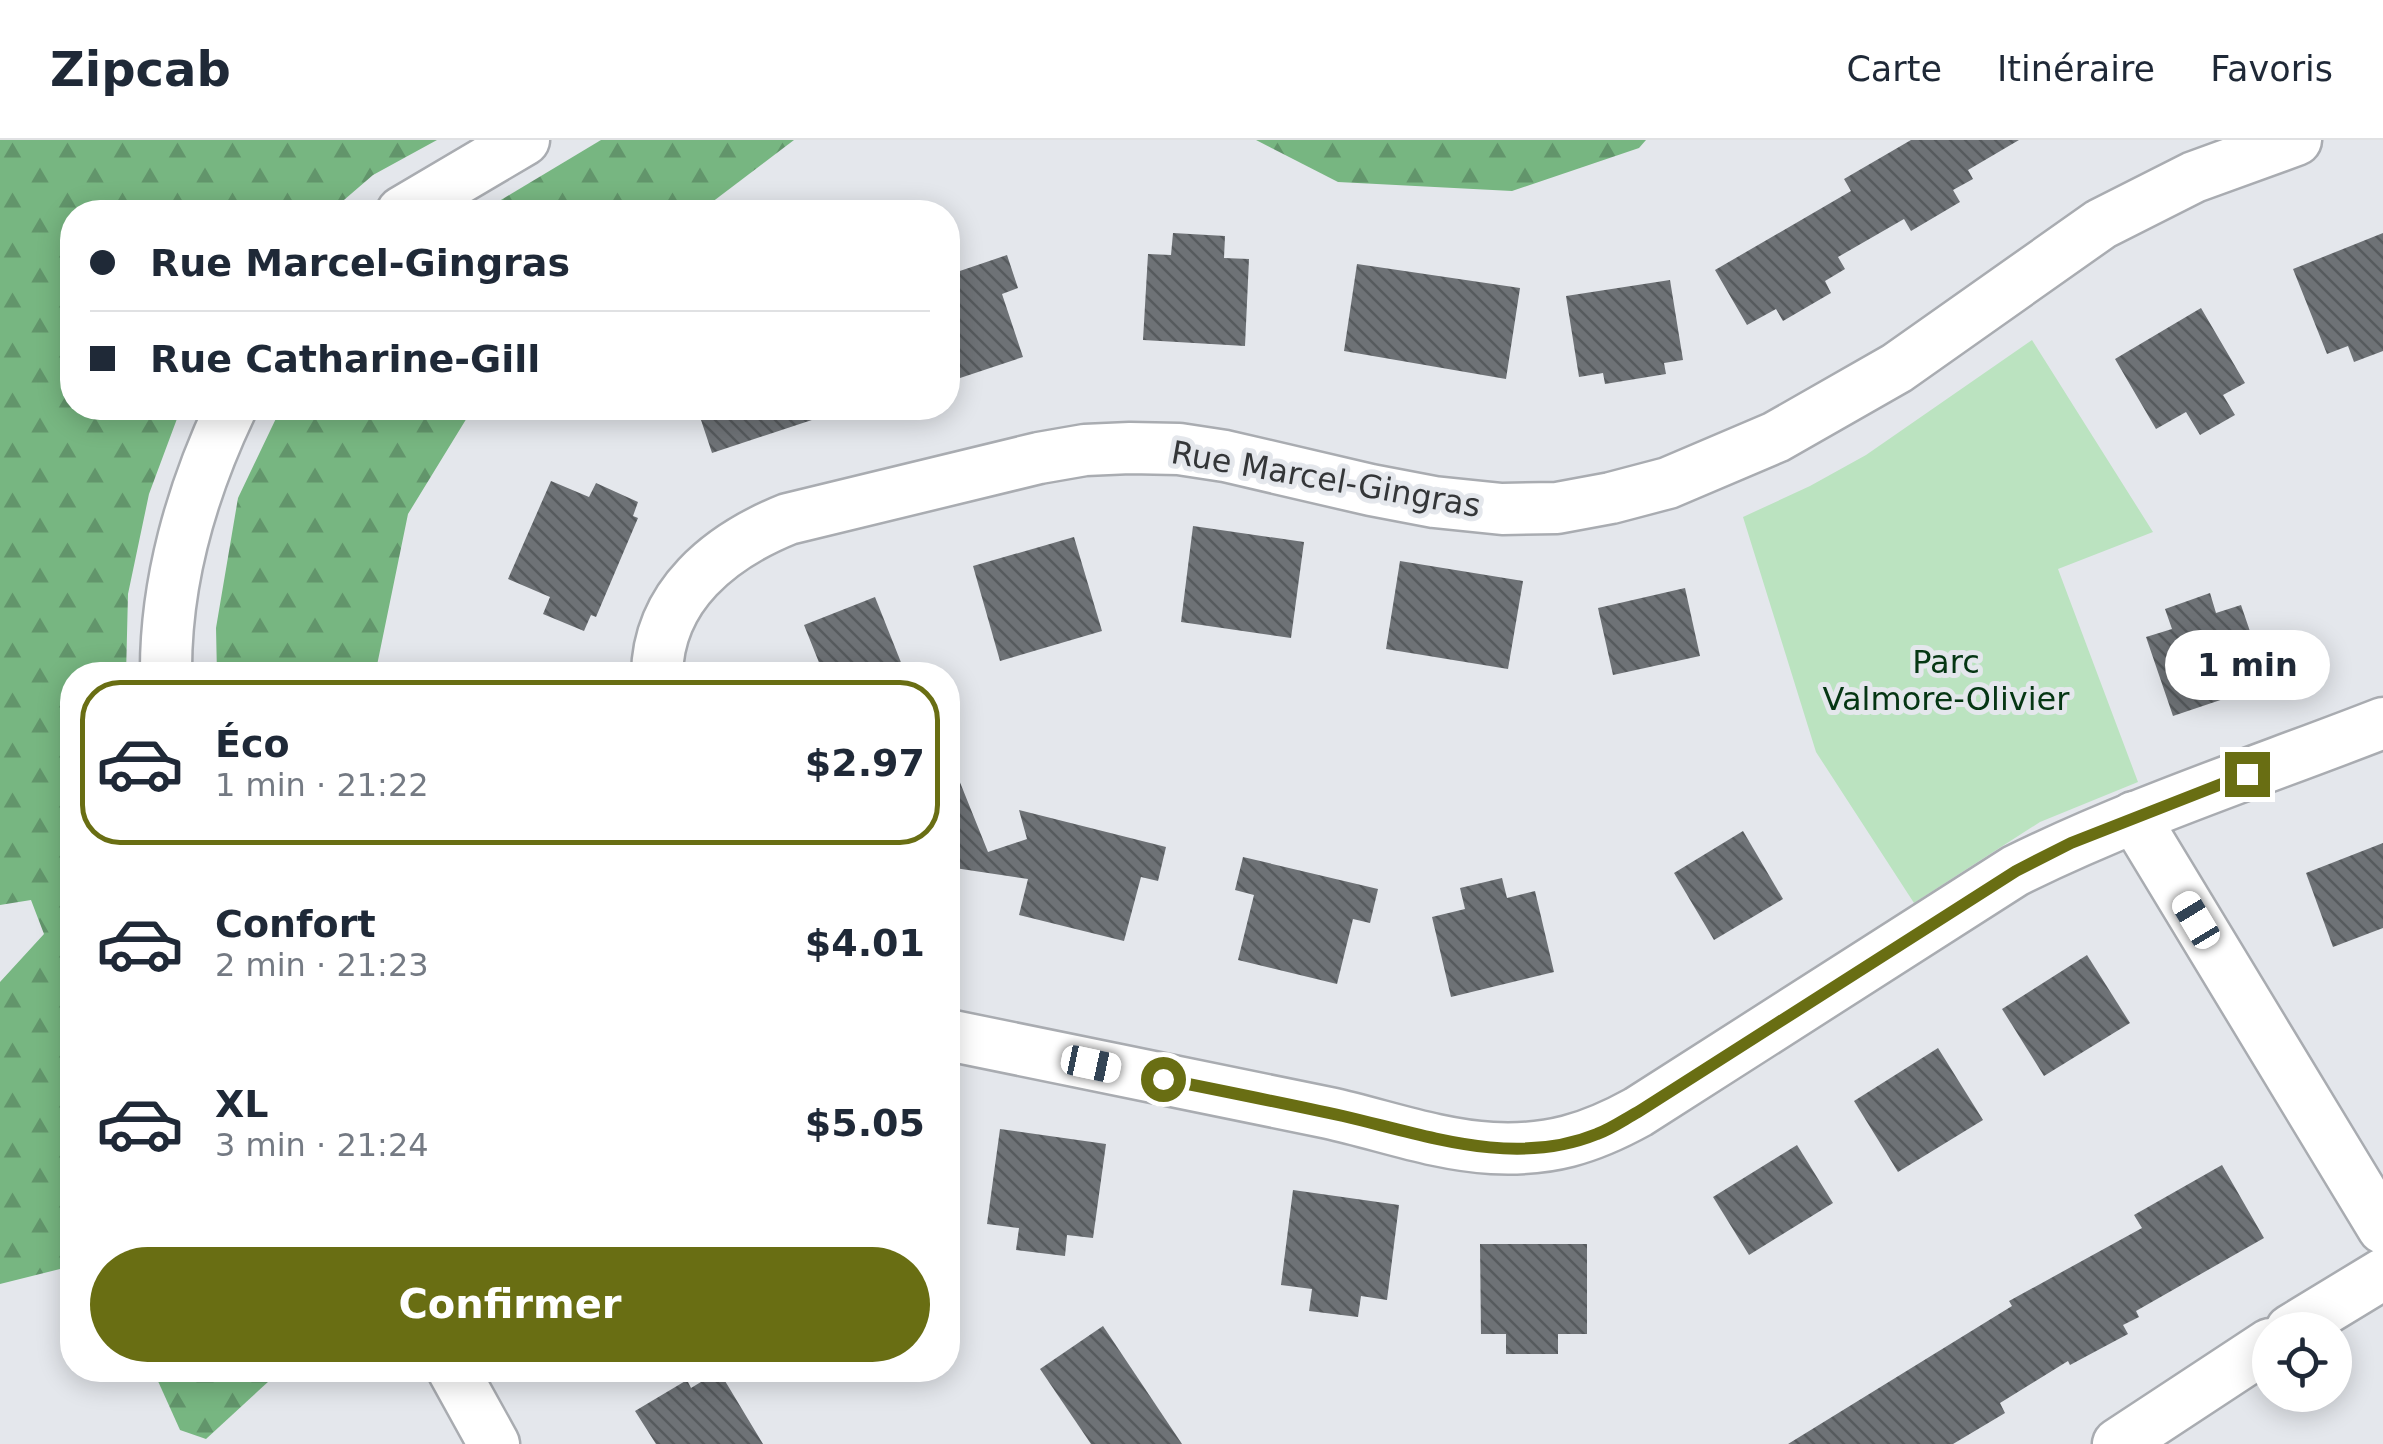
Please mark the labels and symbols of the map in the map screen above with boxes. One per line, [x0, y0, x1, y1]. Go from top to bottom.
street label: Rue Marcel-Gingras [1168, 433, 1484, 525]
callout: 1 min [2164, 629, 2330, 699]
park label: Parc Valmore-Olivier [1823, 643, 2070, 718]
route end [2225, 752, 2270, 797]
car [2168, 887, 2224, 953]
car [1059, 1043, 1123, 1085]
route start [1141, 1057, 1186, 1102]

